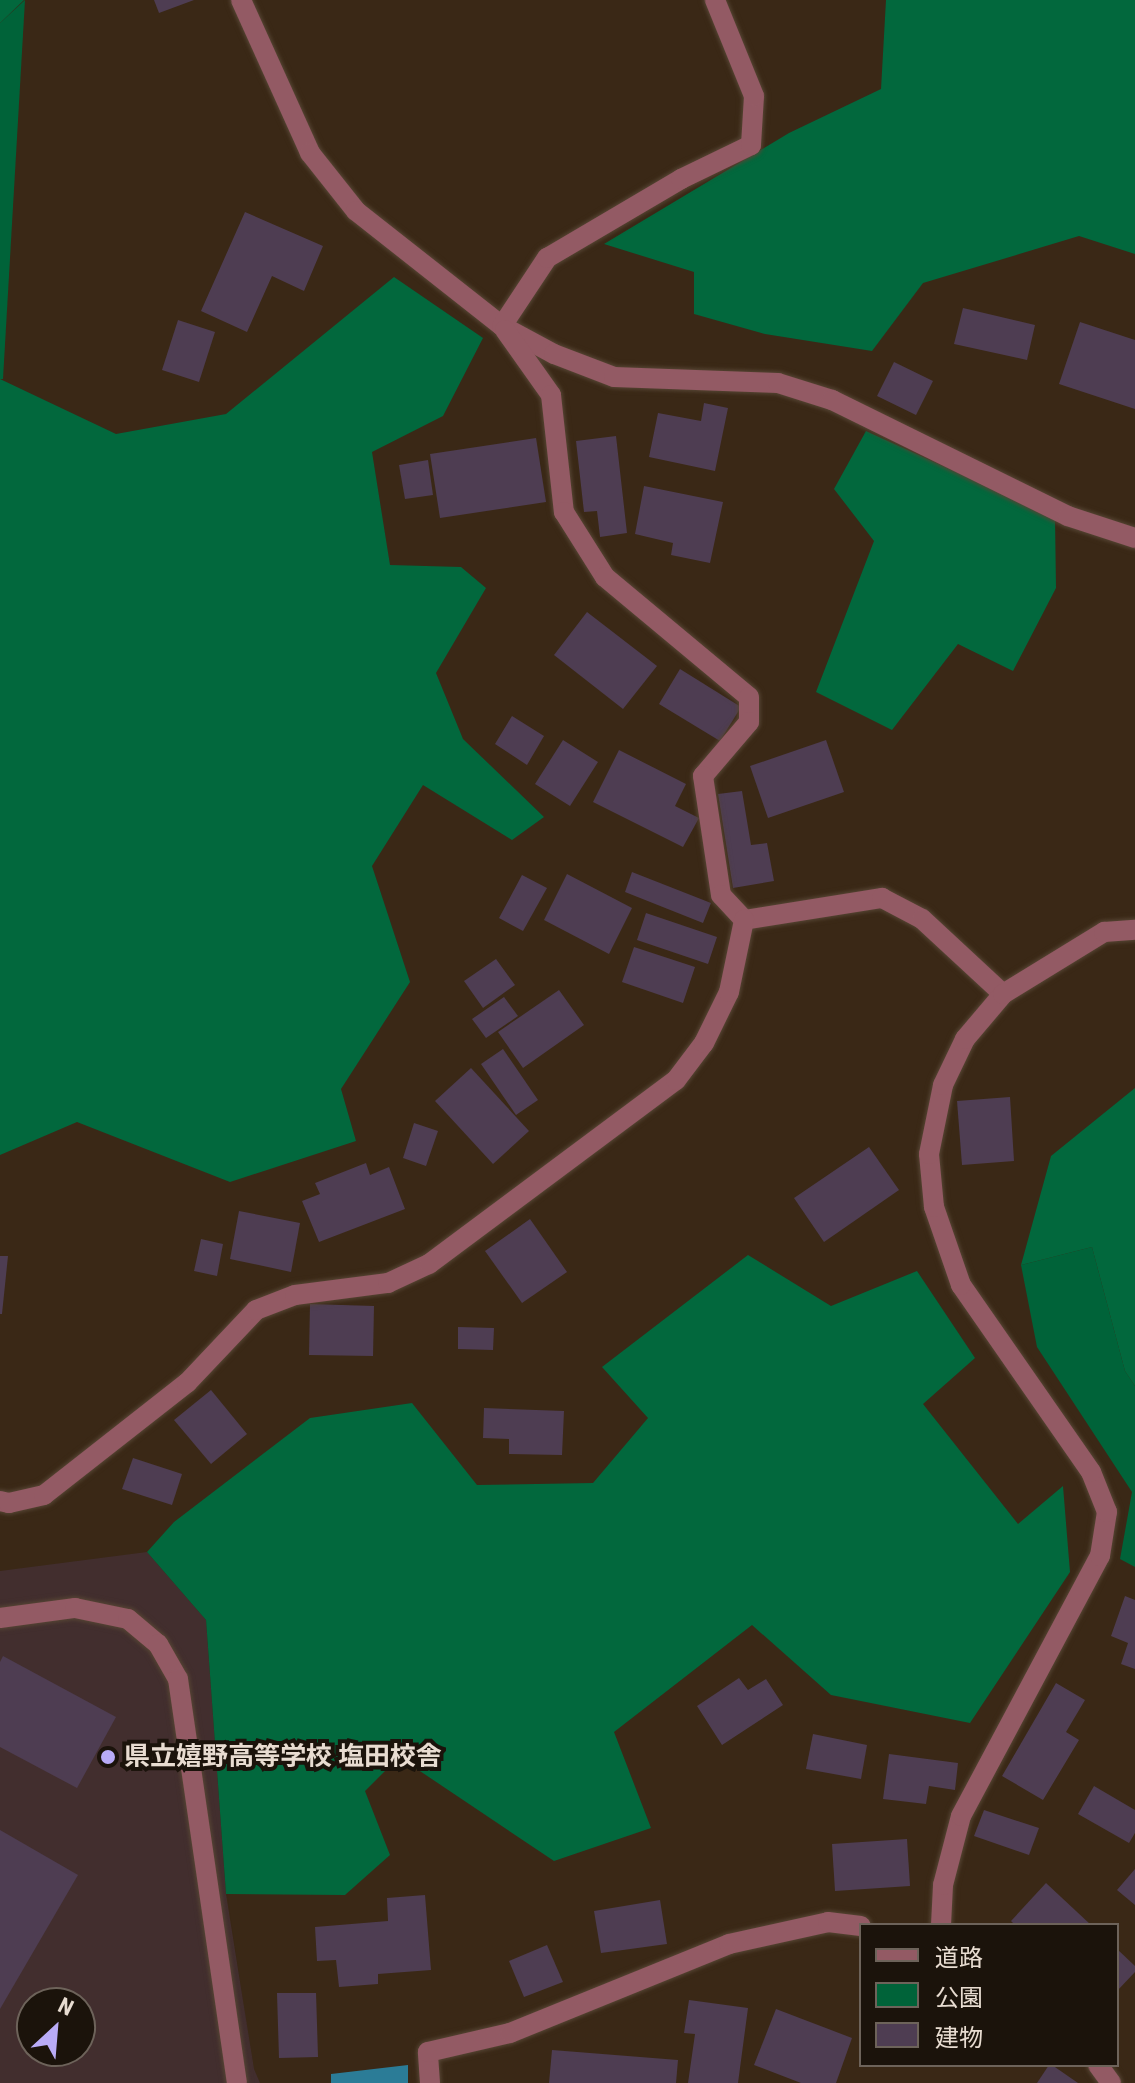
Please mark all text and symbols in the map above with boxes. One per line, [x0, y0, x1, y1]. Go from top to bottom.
place label: 県立嬉野高等学校 塩田校舎 [124, 1741, 442, 1773]
marker: 県立嬉野高等学校 塩田校舎 [99, 1748, 117, 1766]
legend [859, 1923, 1119, 2067]
text: 道路 [935, 1944, 983, 1972]
text: 公園 [935, 1984, 983, 2012]
north arrow [16, 1987, 96, 2067]
text: N [54, 1993, 77, 2021]
text: 建物 [935, 2024, 983, 2052]

